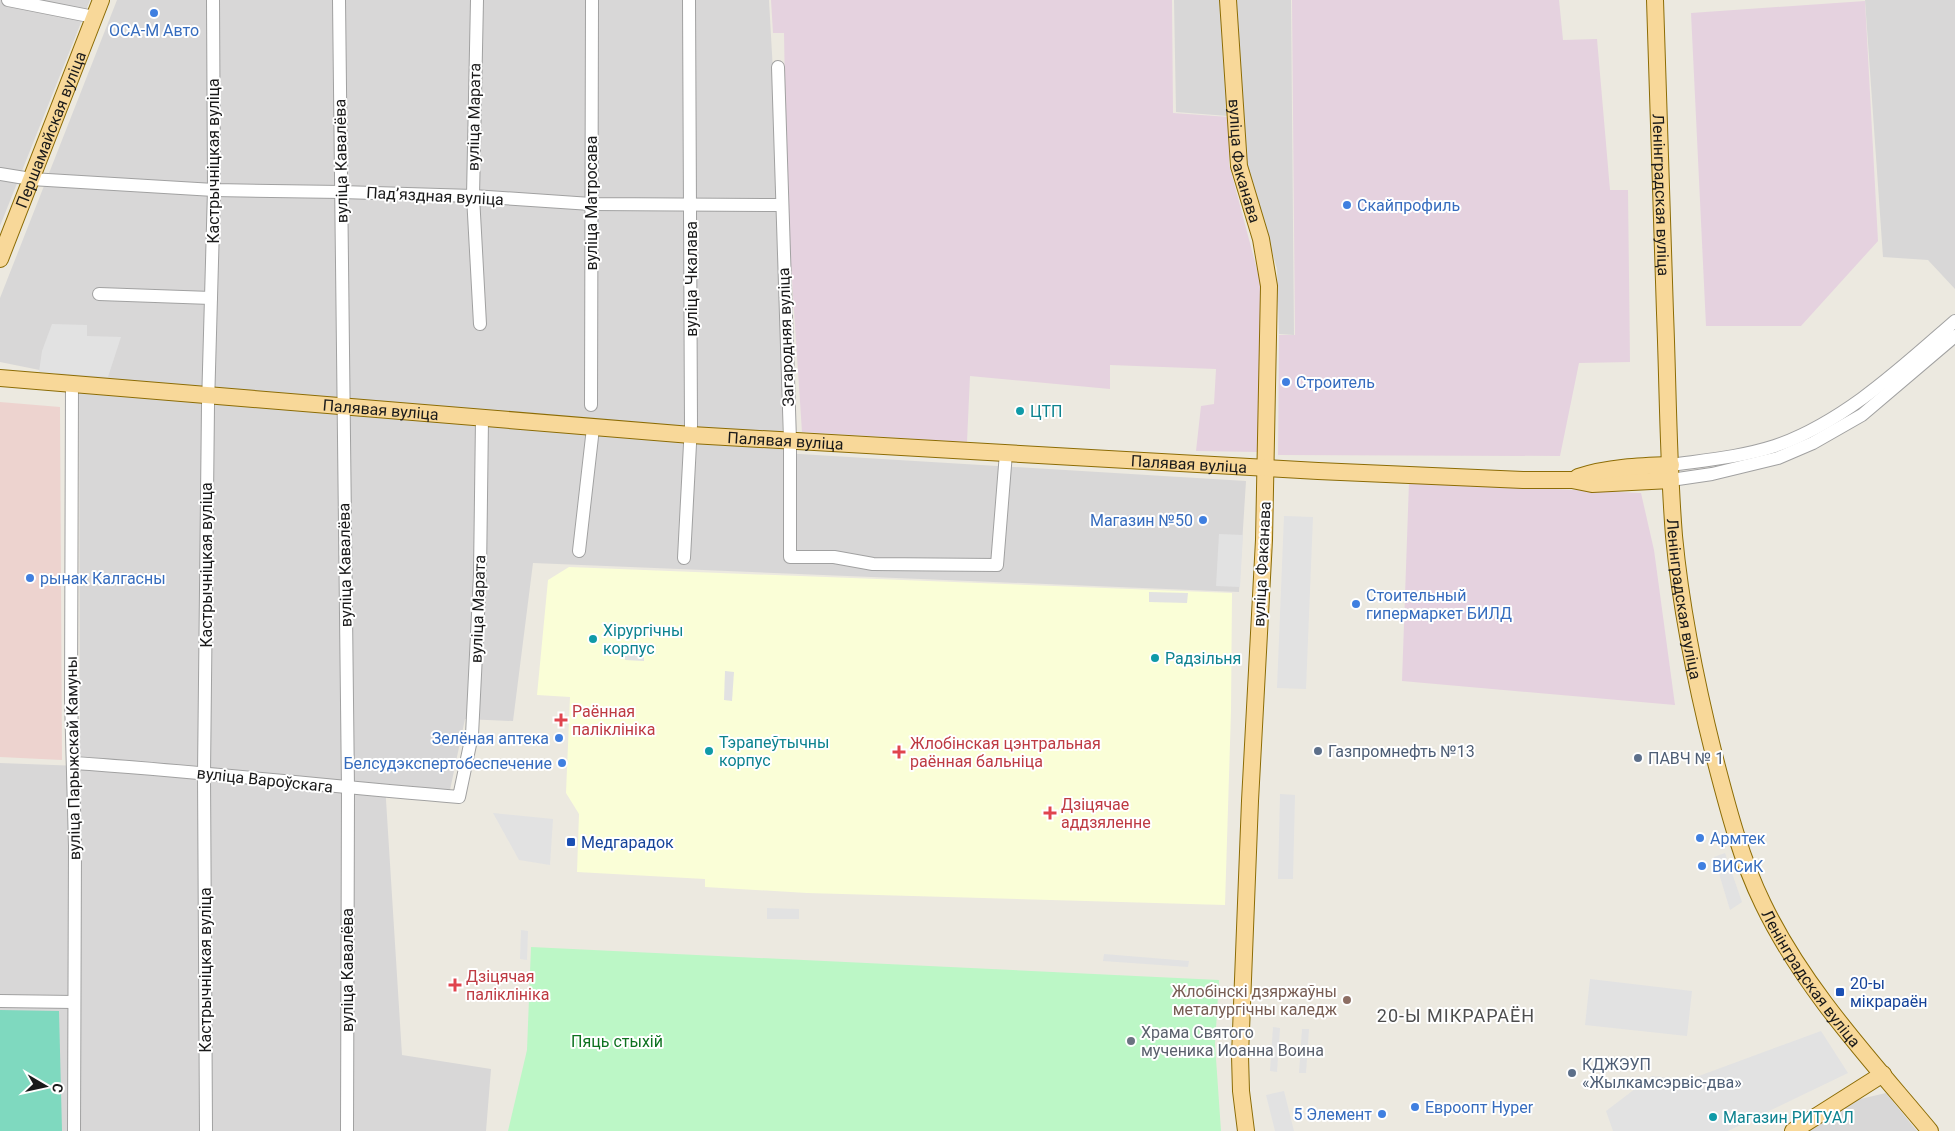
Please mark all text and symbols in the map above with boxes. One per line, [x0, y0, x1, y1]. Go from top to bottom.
marker: ОСА-М Авто [148, 7, 160, 19]
place label: ОСА-М Авто [109, 21, 199, 40]
street label: Першамайская вуліца [11, 48, 90, 211]
street label: вуліца Марата [464, 63, 484, 171]
street label: Кастрычніцкая вуліца [204, 78, 223, 244]
street label: вуліца Факанава [1225, 98, 1265, 225]
street label: вуліца Кавалёва [330, 99, 352, 223]
street label: Ленінградская вуліца [1649, 113, 1673, 276]
street label: вуліца Матросава [582, 136, 601, 270]
street label: Падʼяздная вуліца [366, 183, 504, 209]
place label: Скайпрофиль [1357, 196, 1460, 215]
marker: Скайпрофиль [1341, 199, 1353, 211]
street label: вуліца Чкалава [682, 221, 701, 337]
street label: Загародняя вуліца [774, 267, 798, 407]
place label: Строитель [1296, 373, 1375, 392]
marker: Строитель [1280, 376, 1292, 388]
street label: Палявая вуліца [322, 395, 439, 424]
place label: ЦТП [1030, 402, 1062, 421]
marker: ЦТП [1014, 405, 1026, 417]
street label: Палявая вуліца [727, 428, 844, 453]
street label: Палявая вуліца [1130, 451, 1247, 476]
street label: Кастрычніцкая вуліца [197, 482, 216, 648]
street label: вуліца Факанава [1249, 501, 1275, 627]
street label: вуліца Кавалёва [334, 503, 356, 627]
place label: Магазин №50 [1090, 511, 1193, 530]
marker: Магазин №50 [1197, 514, 1209, 526]
street label: Ленінградская вуліца [1663, 518, 1706, 681]
street label: вуліца Марата [467, 555, 489, 663]
place label: рынак Калгасны [40, 569, 166, 588]
marker: рынак Калгасны [24, 572, 36, 584]
place label: Стоительный гипермаркет БИЛД [1366, 586, 1512, 623]
marker: Стоительный гипермаркет БИЛД [1350, 598, 1362, 610]
place label: Хірургічны корпус [603, 621, 683, 658]
marker: Хірургічны корпус [587, 633, 599, 645]
place label: Радзільня [1165, 649, 1241, 668]
marker: Радзільня [1149, 652, 1161, 664]
street label: вуліца Парыжскай Камуны [62, 656, 84, 860]
place label: Раённая паліклініка [572, 702, 655, 739]
marker: Раённая паліклініка [554, 713, 568, 727]
place label: Зелёная аптека [432, 729, 549, 748]
marker: Зелёная аптека [553, 732, 565, 744]
place label: Тэрапеўтычны корпус [719, 733, 830, 770]
place label: Жлобінская цэнтральная раённая бальніца [910, 734, 1101, 771]
place label: Газпромнефть №13 [1328, 742, 1475, 761]
marker: Тэрапеўтычны корпус [703, 745, 715, 757]
marker: Жлобінская цэнтральная раённая бальніца [892, 745, 906, 759]
marker: Газпромнефть №13 [1312, 745, 1324, 757]
place label: ПАВЧ № 1 [1648, 749, 1724, 768]
marker: ПАВЧ № 1 [1632, 752, 1644, 764]
place label: Белсудэкспертобеспечение [343, 754, 552, 773]
marker: Белсудэкспертобеспечение [556, 757, 568, 769]
street label: вуліца Вароўскага [196, 763, 334, 797]
place label: Дзіцячае аддзяленне [1061, 795, 1151, 832]
marker: Дзіцячае аддзяленне [1043, 806, 1057, 820]
place label: Армтек [1710, 829, 1766, 848]
marker: Армтек [1694, 832, 1706, 844]
place label: Медгарадок [581, 833, 674, 852]
marker: Медгарадок [565, 836, 577, 848]
place label: ВИСиК [1712, 857, 1764, 876]
marker: ВИСиК [1696, 860, 1708, 872]
street label: Кастрычніцкая вуліца [196, 887, 215, 1053]
street label: Ленінградская вуліца [1758, 906, 1865, 1051]
street label: вуліца Кавалёва [338, 908, 357, 1032]
place label: Дзіцячая паліклініка [466, 967, 549, 1004]
place label: 20-ы мікрараён [1850, 974, 1928, 1011]
marker: Дзіцячая паліклініка [448, 978, 462, 992]
place label: Жлобінскі дзяржаўны металургічны каледж [1172, 982, 1338, 1019]
marker: 20-ы мікрараён [1834, 986, 1846, 998]
marker: Жлобінскі дзяржаўны металургічны каледж [1341, 994, 1353, 1006]
district label: 20-Ы МІКРАРАЁН [1377, 1005, 1535, 1026]
place label: Храма Святого мученика Иоанна Воина [1141, 1023, 1324, 1060]
park label: Пяць стыхій [571, 1032, 663, 1051]
marker: Храма Святого мученика Иоанна Воина [1125, 1035, 1137, 1047]
place label: КДЖЭУП «Жылкамсэрвіс-два» [1582, 1055, 1742, 1092]
north arrow [20, 1061, 70, 1111]
marker: КДЖЭУП «Жылкамсэрвіс-два» [1566, 1067, 1578, 1079]
text: С [49, 1082, 66, 1094]
place label: Евроопт Hyper [1425, 1098, 1534, 1117]
marker: Евроопт Hyper [1409, 1101, 1421, 1113]
place label: 5 Элемент [1293, 1105, 1372, 1124]
marker: 5 Элемент [1376, 1108, 1388, 1120]
place label: Магазин РИТУАЛ [1723, 1108, 1854, 1127]
marker: Магазин РИТУАЛ [1707, 1111, 1719, 1123]

